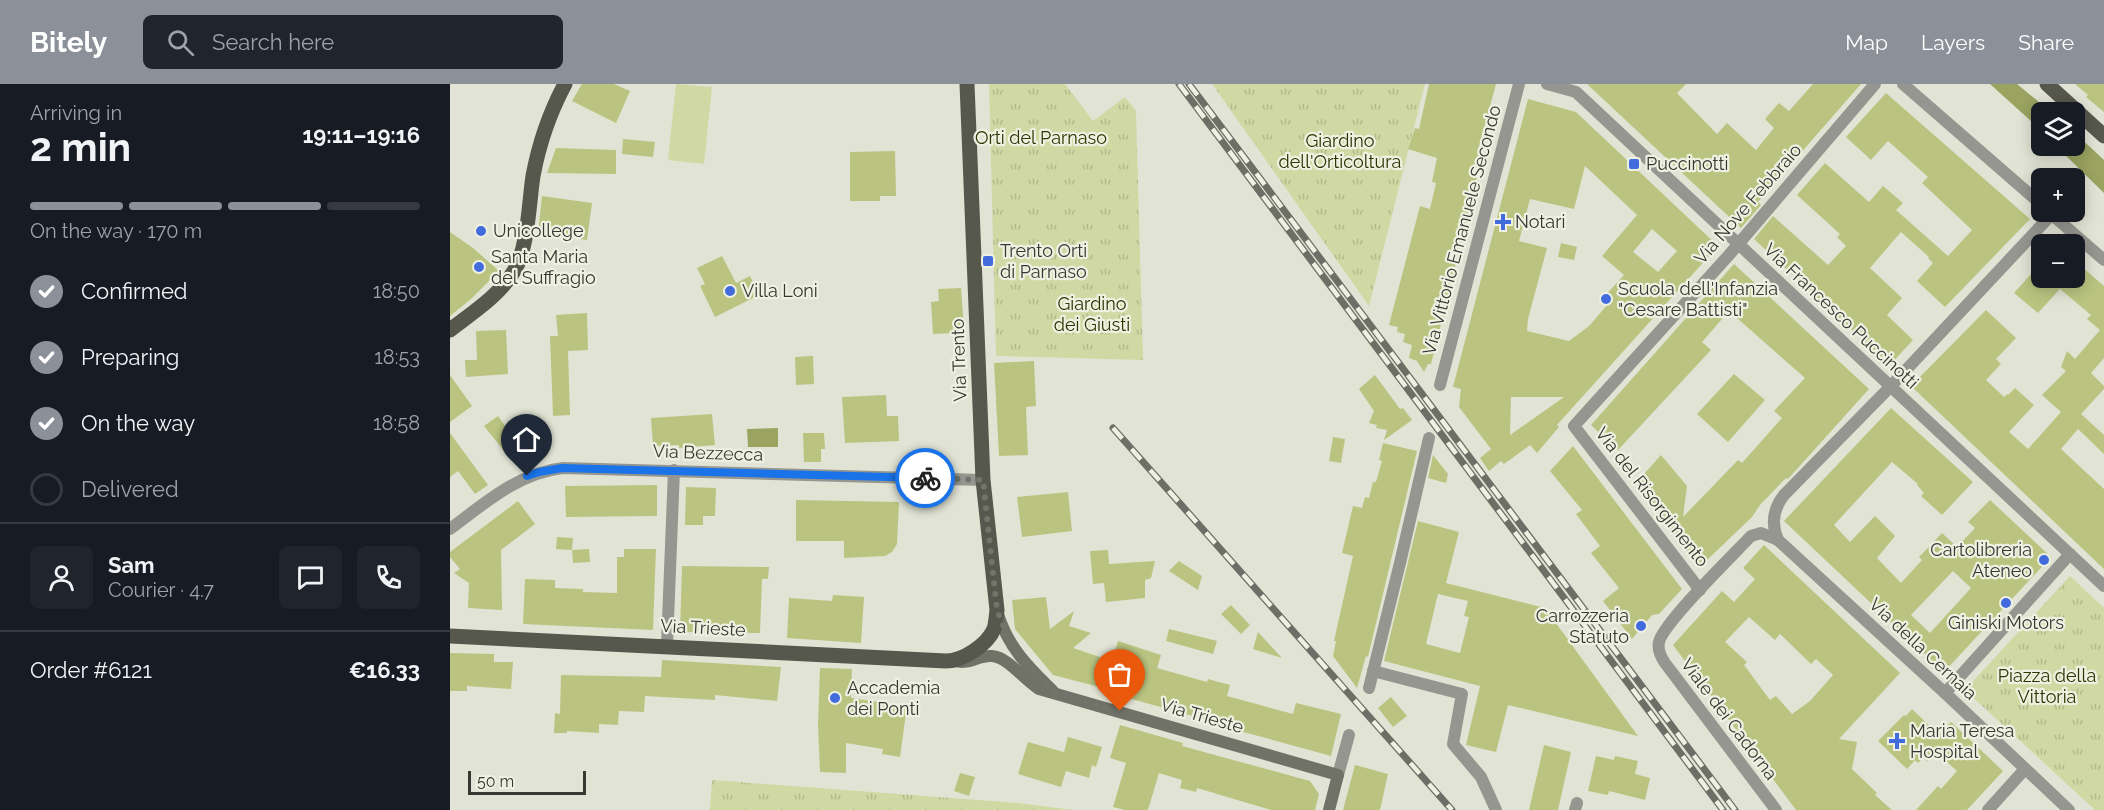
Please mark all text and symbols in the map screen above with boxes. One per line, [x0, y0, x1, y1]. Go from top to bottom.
search box [143, 15, 563, 69]
text: Bitely [30, 26, 107, 59]
icon: search [164, 26, 197, 59]
text: Search here [212, 29, 334, 55]
text: Map [1845, 30, 1888, 55]
text: Layers [1921, 30, 1985, 55]
text: Share [2018, 30, 2074, 55]
text: Arriving in [30, 101, 122, 125]
street label: Via Vittorio Emanuele Secondo [1418, 102, 1505, 357]
map controls [2031, 102, 2085, 288]
button: layers [2031, 102, 2085, 156]
text: 19:11–19:16 [302, 122, 420, 148]
text: 2 min [30, 124, 131, 170]
park label: Orti del Parnaso [975, 127, 1107, 148]
park label: Giardino dell'Orticoltura [1279, 130, 1401, 172]
street label: Via Nove Febbraio [1690, 139, 1806, 268]
place label: Puccinotti [1646, 153, 1729, 174]
marker: Puccinotti [1627, 157, 1641, 171]
button: + [2031, 168, 2085, 222]
place label: Notari [1515, 211, 1565, 232]
marker: Notari [1496, 215, 1510, 229]
text: On the way · 170 m [30, 219, 202, 243]
place label: Unicollege [493, 220, 584, 241]
marker: Unicollege [474, 224, 488, 238]
button: − [2031, 234, 2085, 288]
street label: Via Francesco Puccinotti [1760, 238, 1923, 393]
place label: Trento Orti di Parnaso [1000, 240, 1087, 282]
place label: Santa Maria del Suffragio [491, 246, 596, 288]
marker: Trento Orti di Parnaso [981, 254, 995, 268]
marker: Santa Maria del Suffragio [472, 260, 486, 274]
icon: check [30, 275, 63, 308]
text: Confirmed [81, 278, 188, 304]
place label: Scuola dell'Infanzia "Cesare Battisti" [1618, 278, 1778, 320]
text: 18:50 [373, 279, 420, 303]
place label: Villa Loni [742, 280, 818, 301]
marker: Villa Loni [723, 284, 737, 298]
marker: Scuola dell'Infanzia "Cesare Battisti" [1599, 292, 1613, 306]
park label: Giardino dei Giusti [1054, 293, 1130, 335]
street label: Via Trento [947, 318, 970, 402]
icon: check [30, 341, 63, 374]
text: Preparing [81, 344, 179, 370]
text: 18:53 [374, 345, 420, 369]
icon: check [30, 407, 63, 440]
text: On the way [81, 410, 195, 436]
text: 18:58 [373, 411, 420, 435]
pin [501, 414, 552, 476]
icon: home [510, 423, 543, 456]
street label: Via del Risorgimento [1591, 423, 1714, 571]
street label: Via Bezzecca [652, 440, 764, 465]
courier [895, 448, 955, 508]
icon: bike [909, 462, 942, 495]
text: Delivered [81, 476, 179, 502]
place label: Cartolibreria Ateneo [1930, 539, 2032, 581]
button: person [30, 546, 93, 609]
button: chat [279, 546, 342, 609]
button: phone [357, 546, 420, 609]
text: Sam [108, 552, 155, 578]
marker: Cartolibreria Ateneo [2037, 553, 2051, 567]
text: Courier · 4.7 [108, 578, 214, 602]
street label: Via della Cernaia [1865, 593, 1982, 704]
marker: Giniski Motors [1999, 596, 2013, 610]
place label: Carrozzeria Statuto [1536, 605, 1629, 647]
place label: Giniski Motors [1948, 612, 2064, 633]
street label: Via Trieste [660, 615, 747, 640]
marker: Carrozzeria Statuto [1634, 619, 1648, 633]
pin [1094, 649, 1145, 711]
street label: Viale dei Cadorna [1677, 654, 1782, 784]
text: Order #6121 [30, 657, 152, 683]
text: €16.33 [349, 657, 420, 683]
icon: bag [1103, 658, 1136, 691]
park label: Piazza della Vittoria [1998, 665, 2096, 707]
place label: Accademia dei Ponti [847, 677, 940, 719]
marker: Accademia dei Ponti [828, 691, 842, 705]
street label: Via Trieste [1158, 694, 1246, 737]
place label: Maria Teresa Hospital [1910, 720, 2014, 762]
marker: Maria Teresa Hospital [1888, 732, 1906, 750]
scale bar [468, 768, 586, 796]
text: 50 m [477, 772, 514, 791]

